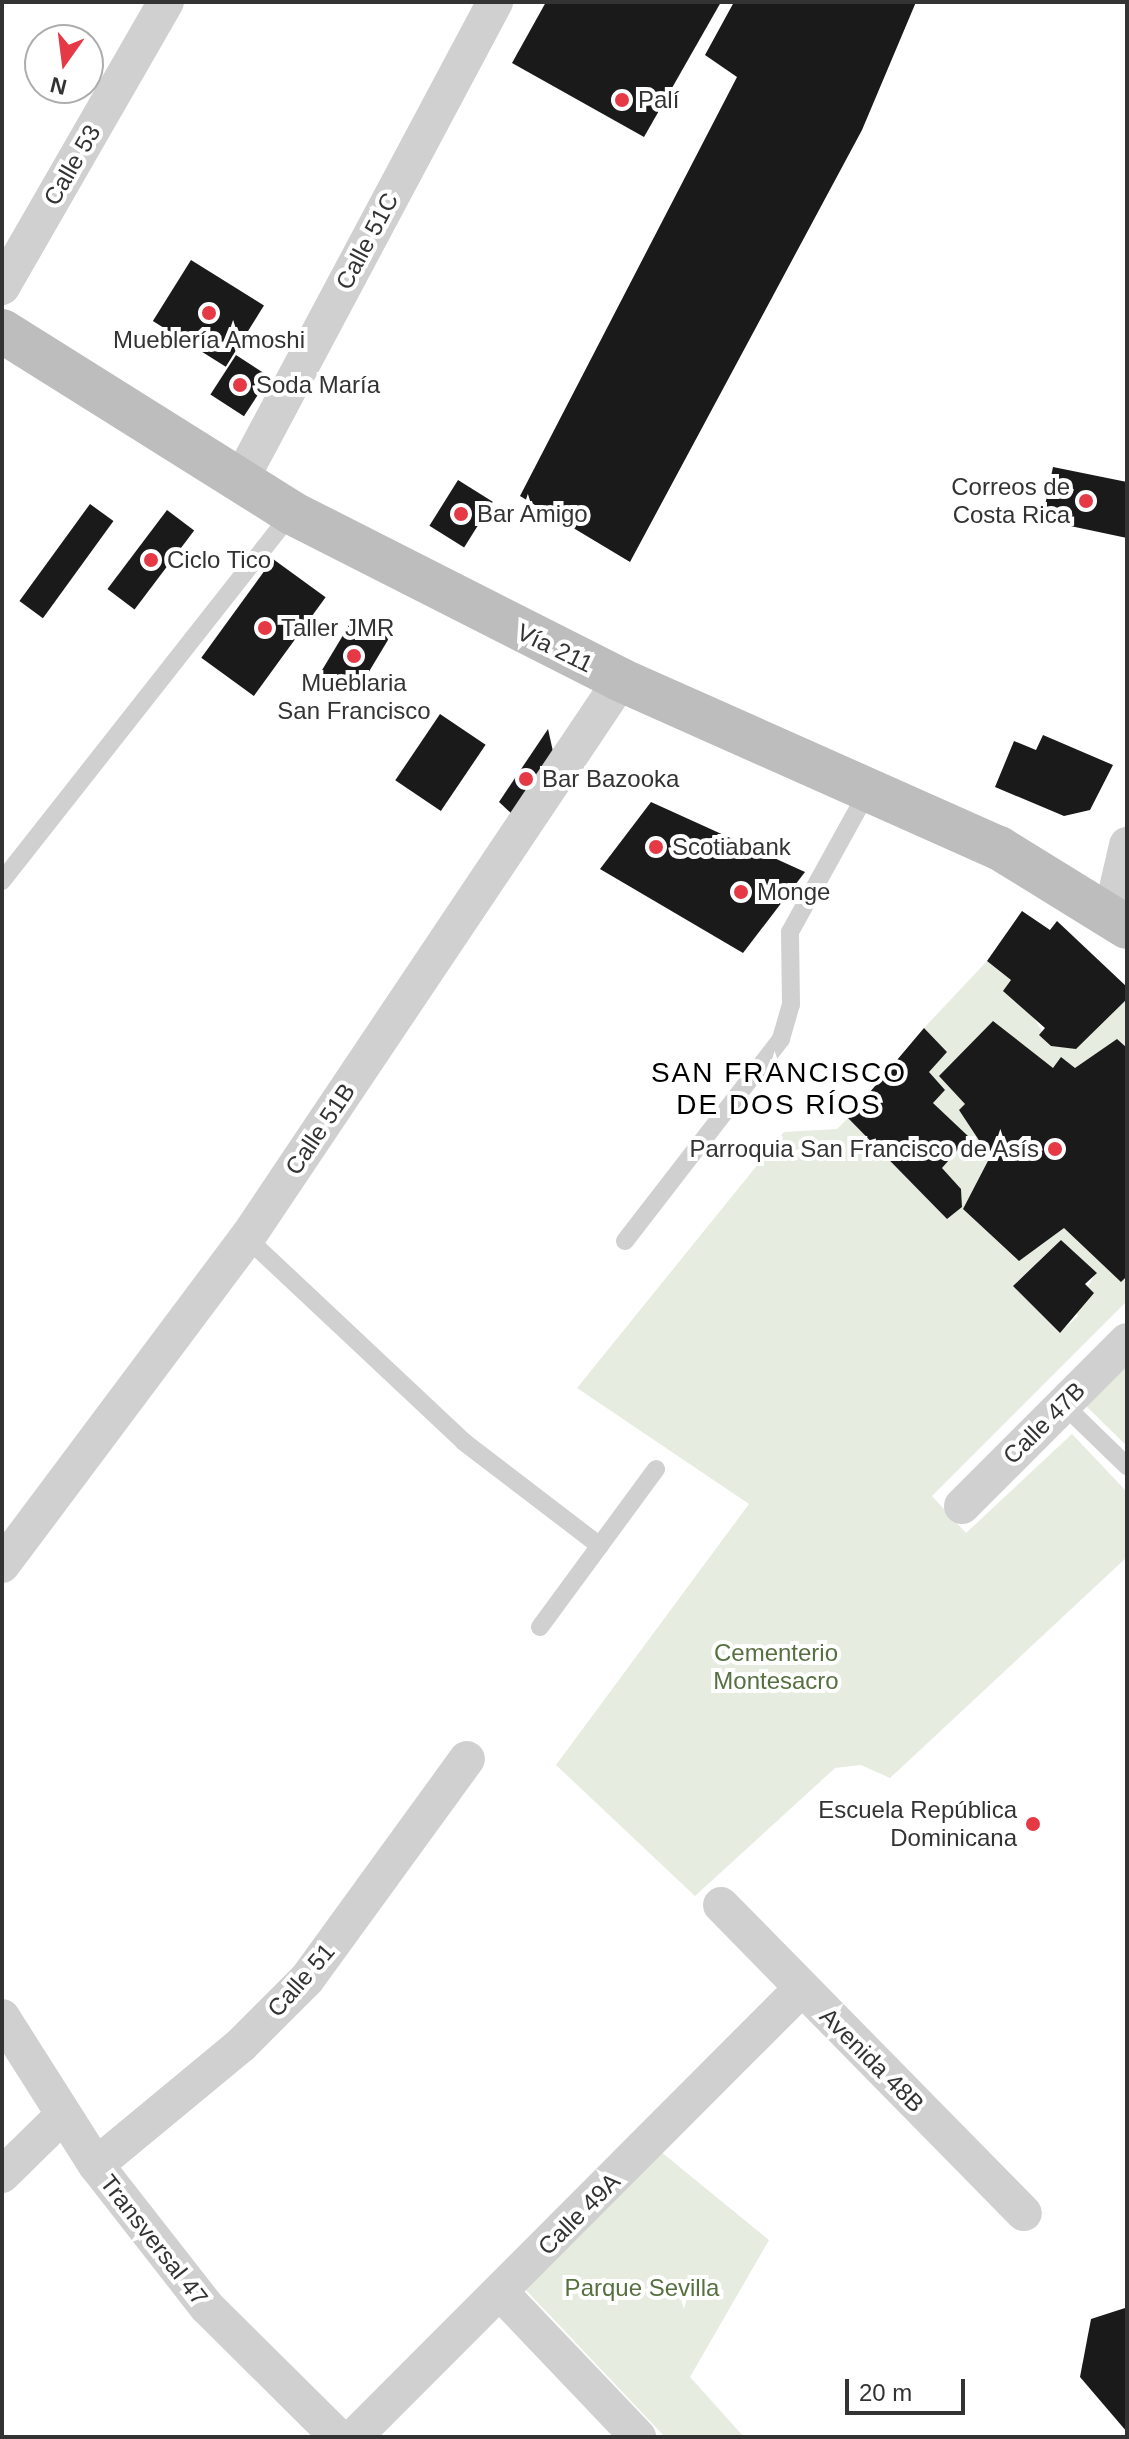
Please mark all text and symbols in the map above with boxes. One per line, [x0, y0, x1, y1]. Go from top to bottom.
north arrow [24, 24, 104, 104]
text: N [48, 72, 69, 100]
place label: Palí [638, 86, 679, 114]
marker: Palí [613, 91, 631, 109]
street label: Calle 53 [38, 120, 106, 210]
street label: Calle 51C [330, 188, 404, 294]
marker: Mueblería Amoshi [200, 304, 218, 322]
place label: Mueblería Amoshi [112, 326, 306, 354]
place label: Soda María [256, 371, 380, 399]
marker: Soda María [231, 376, 249, 394]
place label: Correos de Costa Rica [951, 473, 1070, 529]
marker: Correos de Costa Rica [1077, 492, 1095, 510]
place label: Bar Amigo [477, 500, 589, 528]
marker: Bar Amigo [452, 505, 470, 523]
place label: Ciclo Tico [167, 546, 271, 574]
marker: Ciclo Tico [142, 551, 160, 569]
place label: Taller JMR [281, 614, 394, 642]
street label: Vía 211 [512, 617, 598, 679]
marker: Taller JMR [256, 619, 274, 637]
marker: Mueblaria San Francisco [345, 647, 363, 665]
place label: Mueblaria San Francisco [277, 669, 431, 725]
place label: Bar Bazooka [542, 765, 679, 793]
marker: Bar Bazooka [517, 770, 535, 788]
place label: Scotiabank [672, 833, 791, 861]
marker: Scotiabank [647, 838, 665, 856]
place label: Monge [757, 878, 830, 906]
marker: Monge [732, 883, 750, 901]
district label: SAN FRANCISCO DE DOS RÍOS [651, 1056, 907, 1122]
street label: Calle 51B [279, 1078, 361, 1180]
place label: Parroquia San Francisco de Asís [688, 1135, 1039, 1163]
marker: Parroquia San Francisco de Asís [1046, 1140, 1064, 1158]
street label: Calle 47B [997, 1376, 1091, 1470]
park label: Cementerio Montesacro [713, 1639, 839, 1695]
place label: Escuela República Dominicana [818, 1796, 1017, 1852]
marker: Escuela República Dominicana [1024, 1815, 1042, 1833]
street label: Calle 51 [261, 1937, 341, 2023]
street label: Avenida 48B [814, 2002, 930, 2118]
street label: Calle 49A [532, 2167, 626, 2261]
street label: Transversal 47 [94, 2169, 214, 2311]
park label: Parque Sevilla [565, 2274, 719, 2302]
scale bar [849, 2363, 969, 2413]
text: 20 m [859, 2379, 912, 2406]

